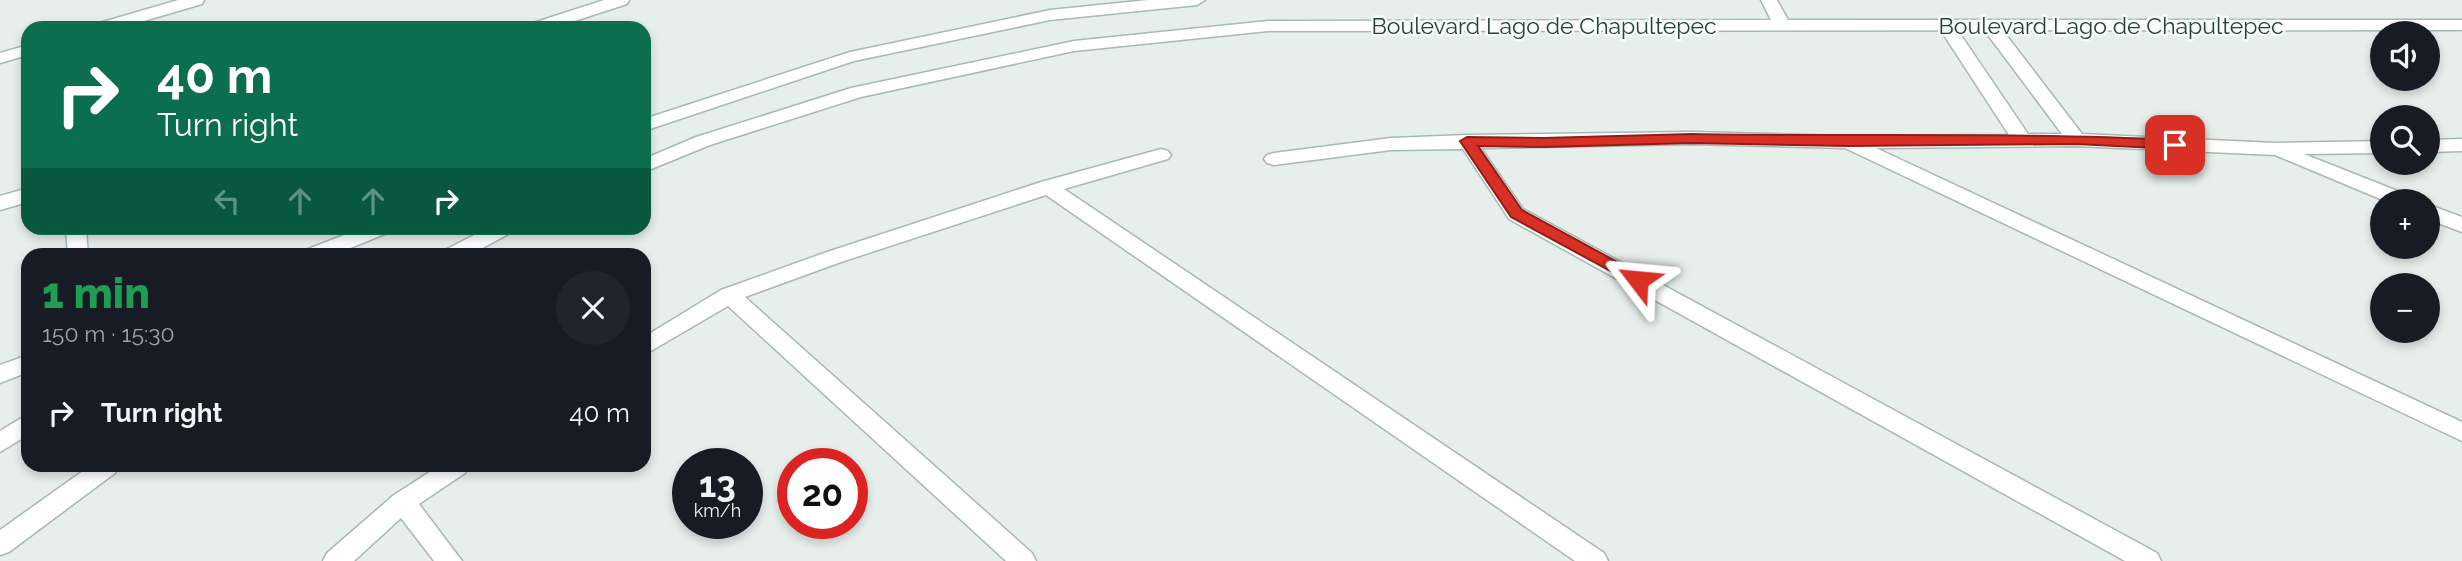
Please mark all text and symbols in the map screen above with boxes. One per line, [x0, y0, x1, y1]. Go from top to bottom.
street label: Boulevard Lago de Chapultepec [1371, 12, 1717, 39]
street label: Boulevard Lago de Chapultepec [1938, 12, 2284, 39]
map controls [2370, 21, 2440, 343]
button: sound [2370, 21, 2440, 91]
text: 40 m [157, 47, 272, 104]
icon: right [42, 49, 133, 140]
button: search [2370, 105, 2440, 175]
text: Turn right [157, 106, 298, 143]
pin [2145, 115, 2205, 175]
icon: arrive [2156, 126, 2194, 164]
icon: left [208, 182, 246, 220]
icon: ahead [281, 182, 319, 220]
icon: ahead [354, 182, 392, 220]
icon: right [427, 182, 465, 220]
button: + [2370, 189, 2440, 259]
position arrow [1601, 243, 1675, 317]
text: 1 min [42, 269, 150, 318]
button: close [556, 271, 630, 345]
button: − [2370, 273, 2440, 343]
text: 150 m · 15:30 [42, 320, 175, 347]
icon: right [42, 394, 80, 432]
text: Turn right [101, 398, 222, 428]
text: 40 m [569, 398, 630, 428]
speed limit sign: 20 [777, 448, 868, 539]
text: 13 [699, 464, 736, 505]
text: km/h [694, 500, 741, 521]

